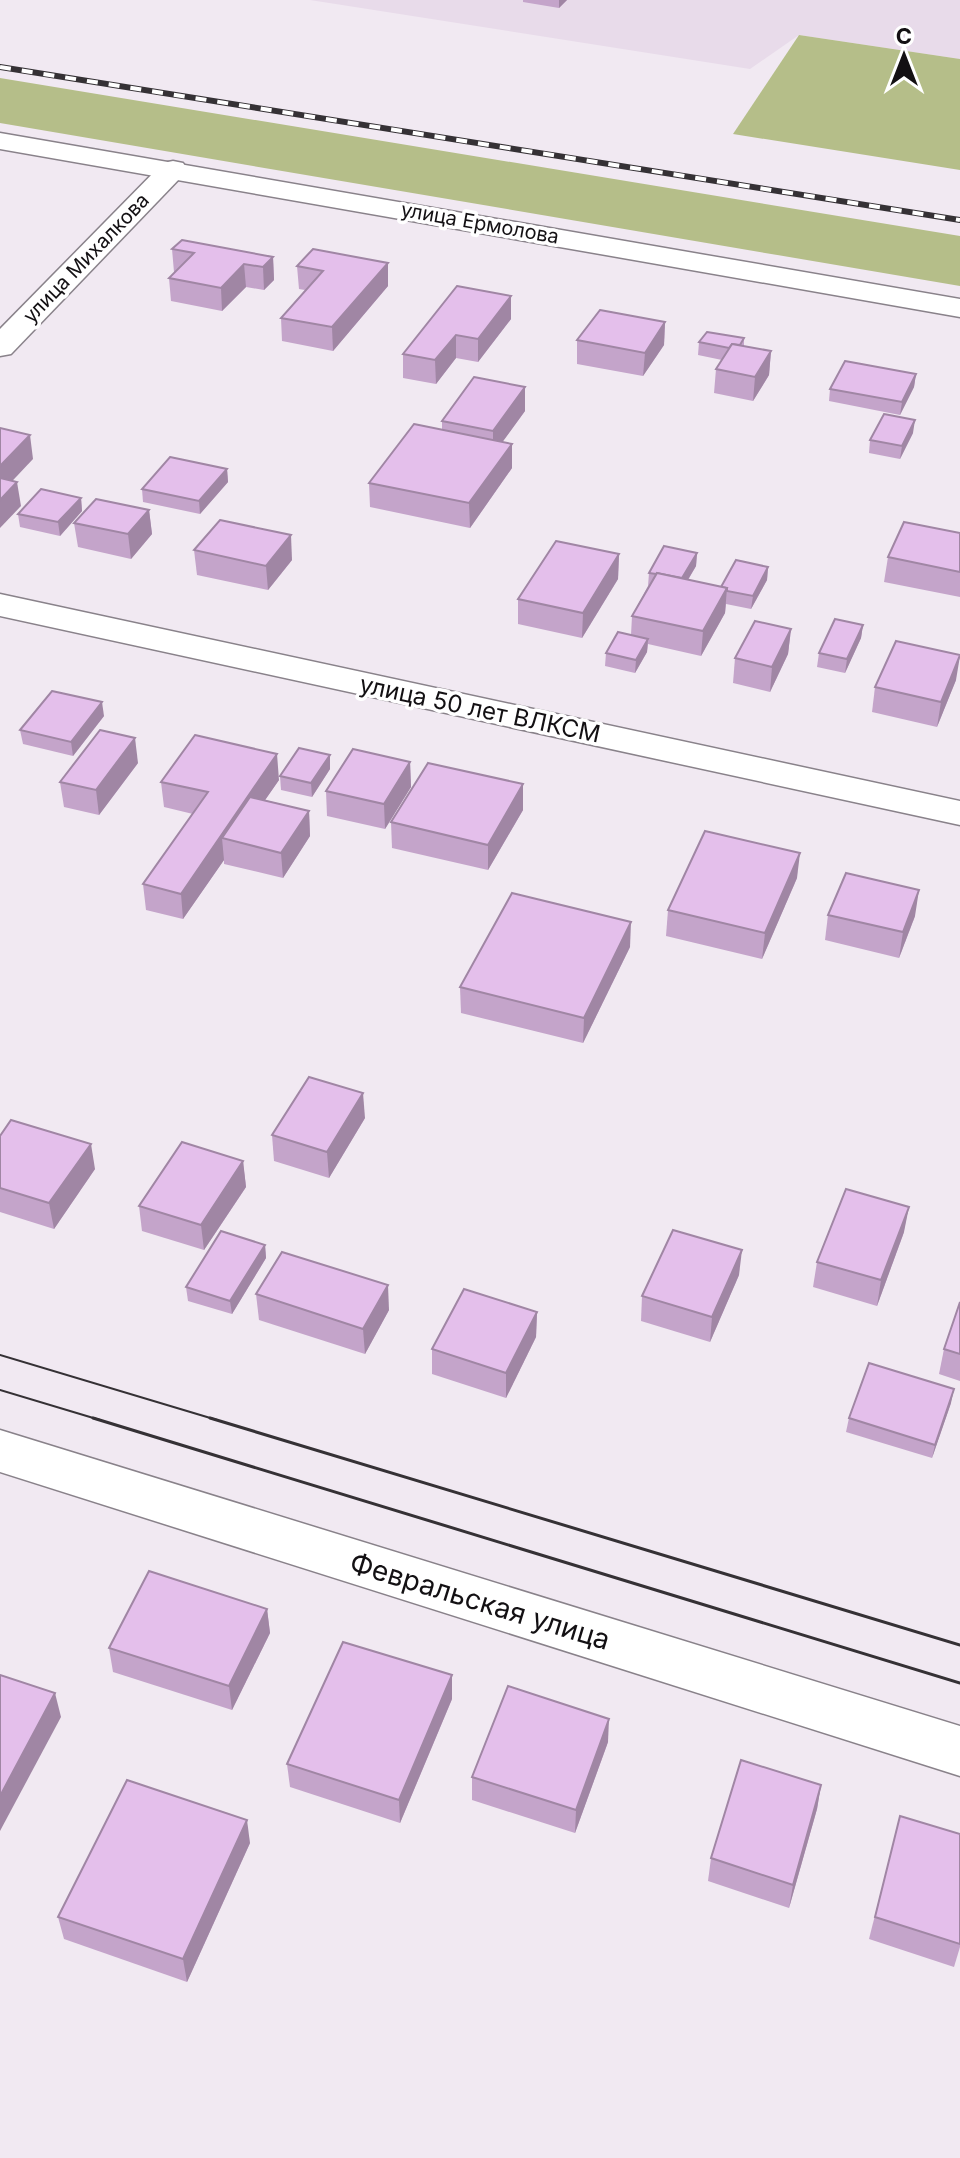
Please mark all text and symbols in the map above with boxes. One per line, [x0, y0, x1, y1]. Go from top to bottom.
north arrow [864, 16, 944, 96]
text: С [896, 23, 912, 49]
street label: улица Михалкова [18, 188, 154, 328]
street label: улица Ермолова [399, 197, 561, 249]
street label: улица 50 лет ВЛКСМ [357, 669, 603, 749]
street label: Февральская улица [346, 1545, 614, 1657]

